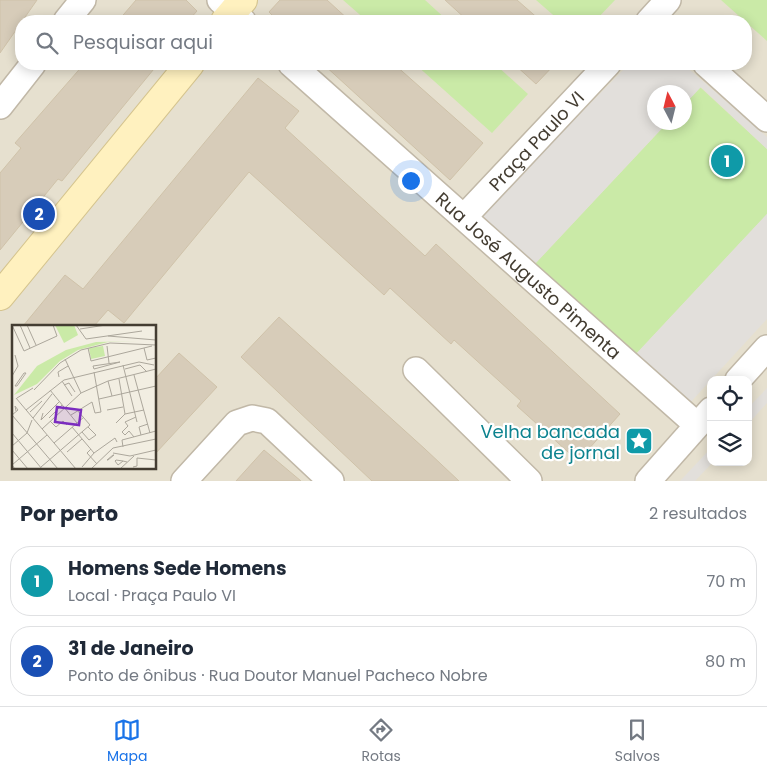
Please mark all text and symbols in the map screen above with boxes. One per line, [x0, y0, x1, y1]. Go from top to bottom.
search box [15, 15, 752, 70]
icon: search [33, 29, 61, 57]
text: Pesquisar aqui [73, 29, 213, 56]
street label: Praça Paulo VI [483, 85, 589, 196]
north arrow [647, 85, 692, 130]
pin: 1 [711, 142, 743, 180]
your location [398, 168, 424, 194]
street label: Rua José Augusto Pimenta [430, 186, 627, 365]
pin: 2 [23, 195, 55, 233]
inset map [12, 325, 156, 468]
map controls [707, 376, 752, 466]
button: locate [707, 376, 752, 421]
place label: Velha bancada de jornal [480, 419, 620, 465]
button: layers [707, 421, 752, 466]
place icon: Velha bancada de jornal [624, 426, 654, 456]
text: Por perto [20, 499, 118, 528]
text: 2 resultados [649, 502, 747, 525]
text: Homens Sede Homens [68, 555, 287, 582]
text: 1 [34, 570, 40, 593]
text: 70 m [706, 570, 746, 593]
text: Local · Praça Paulo VI [68, 584, 236, 607]
text: 31 de Janeiro [68, 635, 194, 662]
text: 2 [32, 650, 42, 673]
text: 80 m [705, 650, 746, 673]
text: Ponto de ônibus · Rua Doutor Manuel Pacheco Nobre [68, 664, 488, 687]
tab: Mapa [107, 716, 147, 767]
tab: Rotas [361, 716, 401, 767]
tab: Salvos [615, 716, 660, 767]

